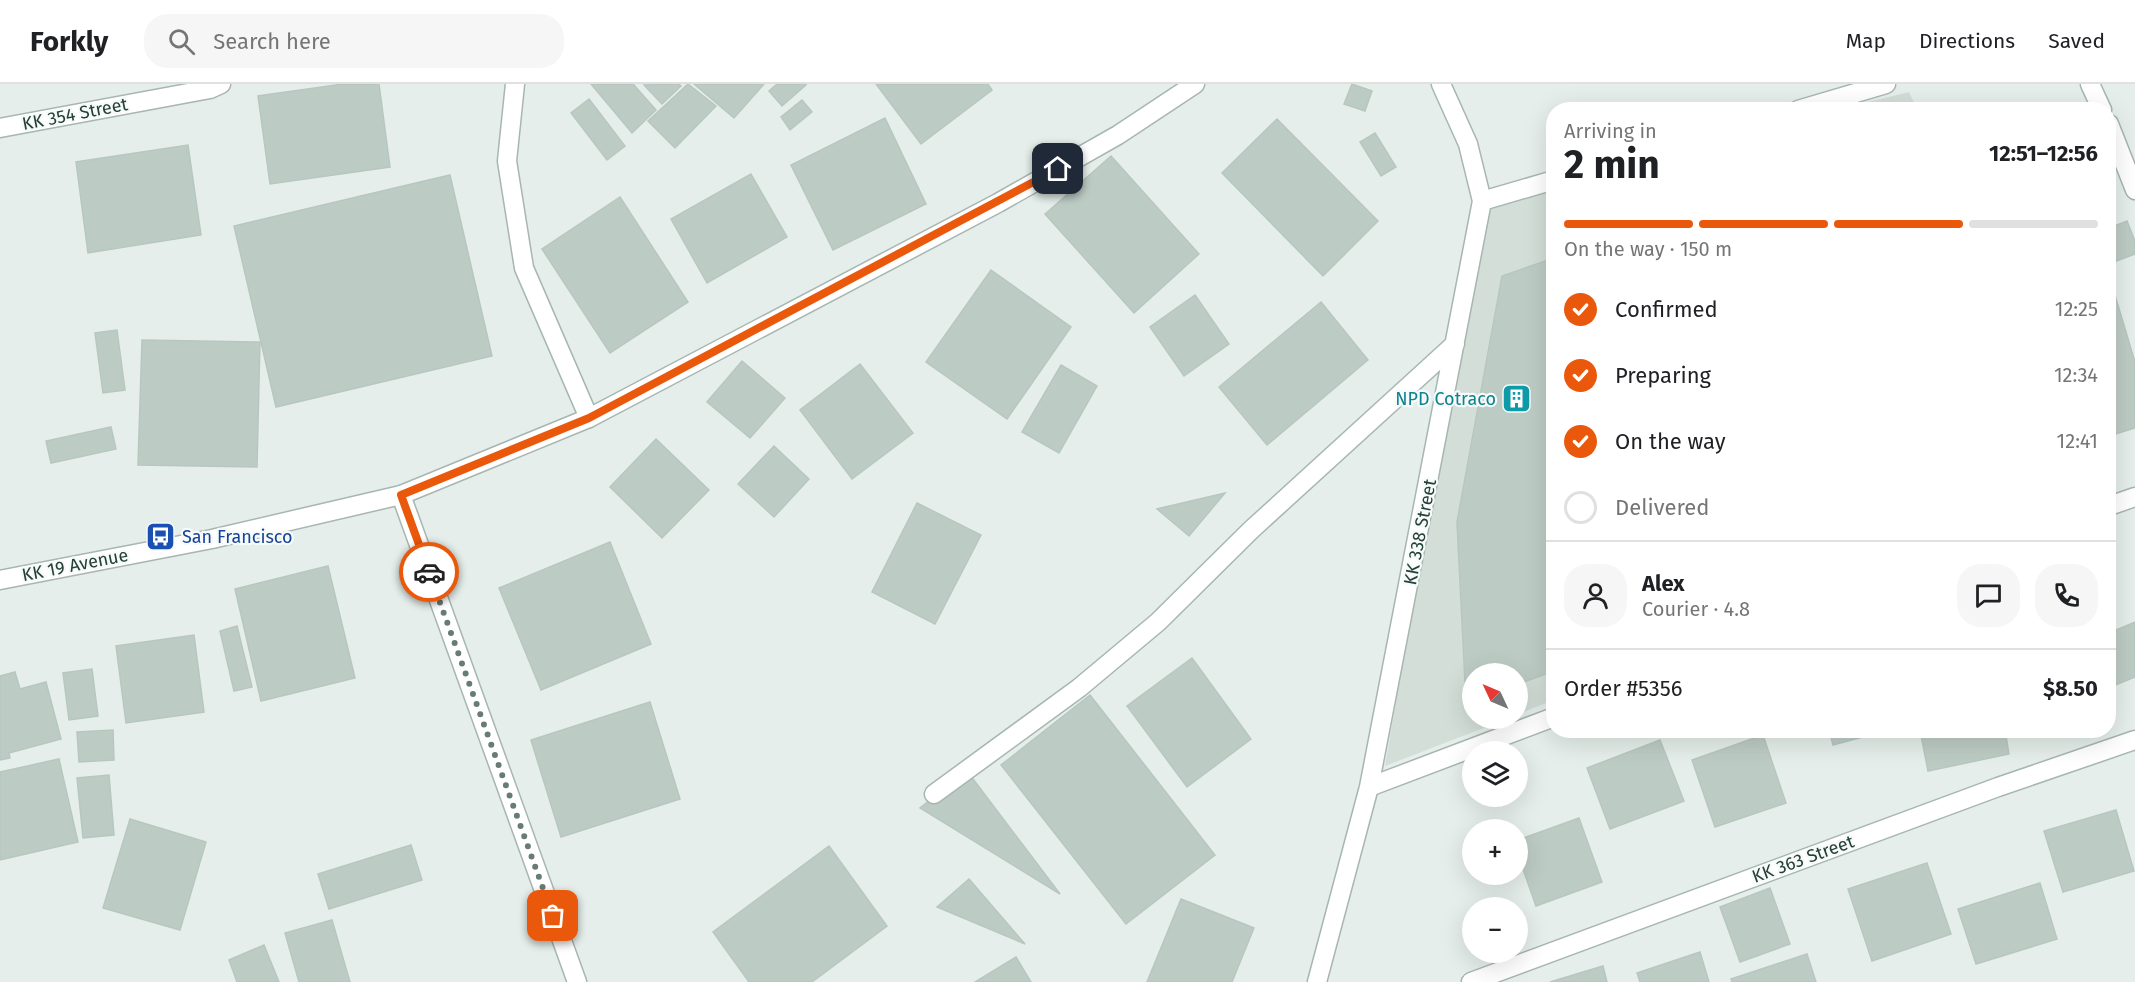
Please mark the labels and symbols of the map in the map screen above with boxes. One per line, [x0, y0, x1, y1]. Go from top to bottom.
street label: KK 354 Street [20, 93, 130, 135]
pin [1032, 143, 1083, 194]
building icon: NPD Cotraco [1501, 383, 1533, 415]
place label: NPD Cotraco [1395, 388, 1496, 410]
street label: KK 338 Street [1399, 477, 1441, 587]
bus stop icon: San Francisco [145, 521, 177, 553]
place label: San Francisco [182, 526, 293, 548]
courier [399, 542, 459, 602]
street label: KK 19 Avenue [20, 544, 130, 586]
north arrow [1462, 663, 1528, 729]
street label: KK 363 Street [1749, 830, 1857, 888]
pin [527, 890, 578, 941]

